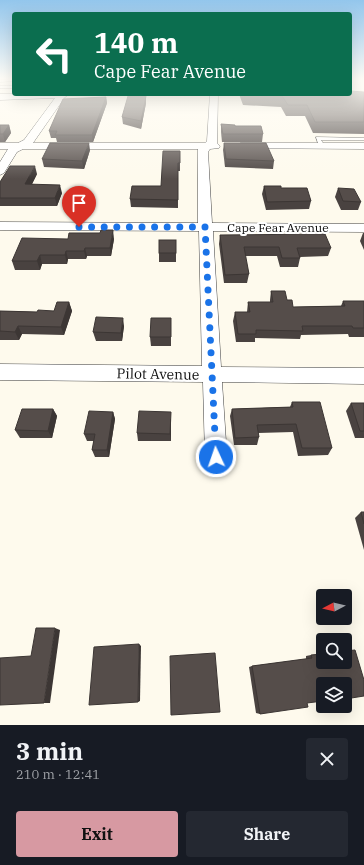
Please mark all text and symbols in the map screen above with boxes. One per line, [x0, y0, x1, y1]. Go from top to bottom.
text: 140 m [94, 24, 178, 61]
icon: left [28, 28, 80, 80]
text: Cape Fear Avenue [94, 60, 246, 83]
pin [62, 186, 96, 227]
icon: arrive [68, 192, 90, 214]
street label: Cape Fear Avenue [227, 220, 329, 235]
street label: Pilot Avenue [117, 364, 199, 384]
position arrow [195, 436, 237, 478]
north arrow [316, 589, 352, 625]
map controls [316, 589, 352, 713]
button: search [316, 633, 352, 669]
button: layers [316, 677, 352, 713]
text: 3 min [16, 735, 83, 767]
button: close [306, 738, 348, 780]
text: 210 m · 12:41 [16, 766, 100, 783]
button: Exit [16, 811, 178, 857]
button: Share [186, 811, 348, 857]

